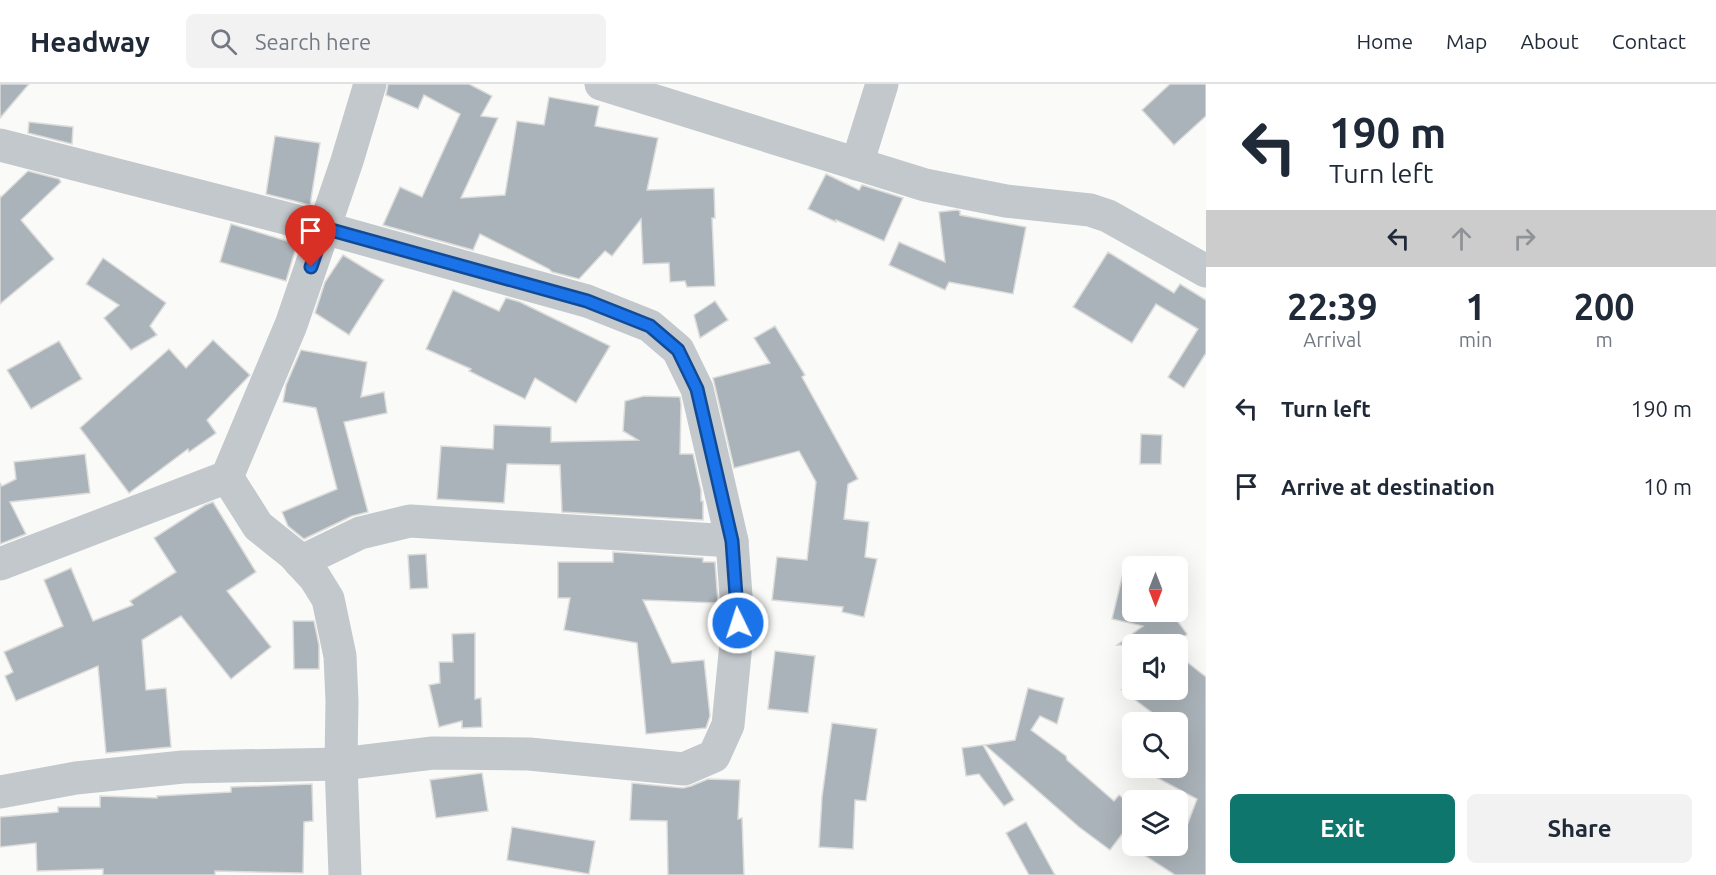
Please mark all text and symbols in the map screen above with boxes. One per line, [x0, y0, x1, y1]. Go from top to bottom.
search box [186, 14, 606, 68]
icon: search [207, 25, 240, 58]
text: Headway [30, 26, 150, 57]
text: Search here [255, 29, 371, 54]
text: Home [1356, 29, 1413, 53]
text: Map [1446, 29, 1487, 53]
text: About [1520, 29, 1579, 53]
text: Contact [1612, 29, 1686, 53]
icon: left [1230, 108, 1308, 186]
text: 190 m [1329, 109, 1446, 156]
text: Turn left [1329, 158, 1433, 188]
pin [285, 205, 336, 267]
icon: arrive [294, 214, 327, 247]
icon: left [1382, 222, 1415, 255]
icon: ahead [1445, 222, 1478, 255]
icon: right [1508, 222, 1541, 255]
text: 22:39 [1287, 286, 1377, 327]
text: 1 [1465, 286, 1486, 327]
text: 200 [1574, 286, 1635, 327]
text: Arrival [1303, 328, 1362, 351]
text: min [1459, 328, 1492, 351]
text: m [1596, 328, 1613, 351]
icon: left [1230, 392, 1263, 425]
text: Turn left [1281, 396, 1371, 421]
text: 190 m [1631, 396, 1692, 421]
icon: arrive [1230, 470, 1263, 503]
text: Arrive at destination [1281, 474, 1495, 499]
text: 10 m [1643, 474, 1692, 499]
north arrow [1122, 556, 1188, 622]
map controls [1122, 556, 1188, 856]
position arrow [706, 591, 770, 655]
button: sound [1122, 634, 1188, 700]
button: search [1122, 712, 1188, 778]
button: layers [1122, 790, 1188, 856]
button: Exit [1230, 794, 1455, 863]
button: Share [1467, 794, 1692, 863]

